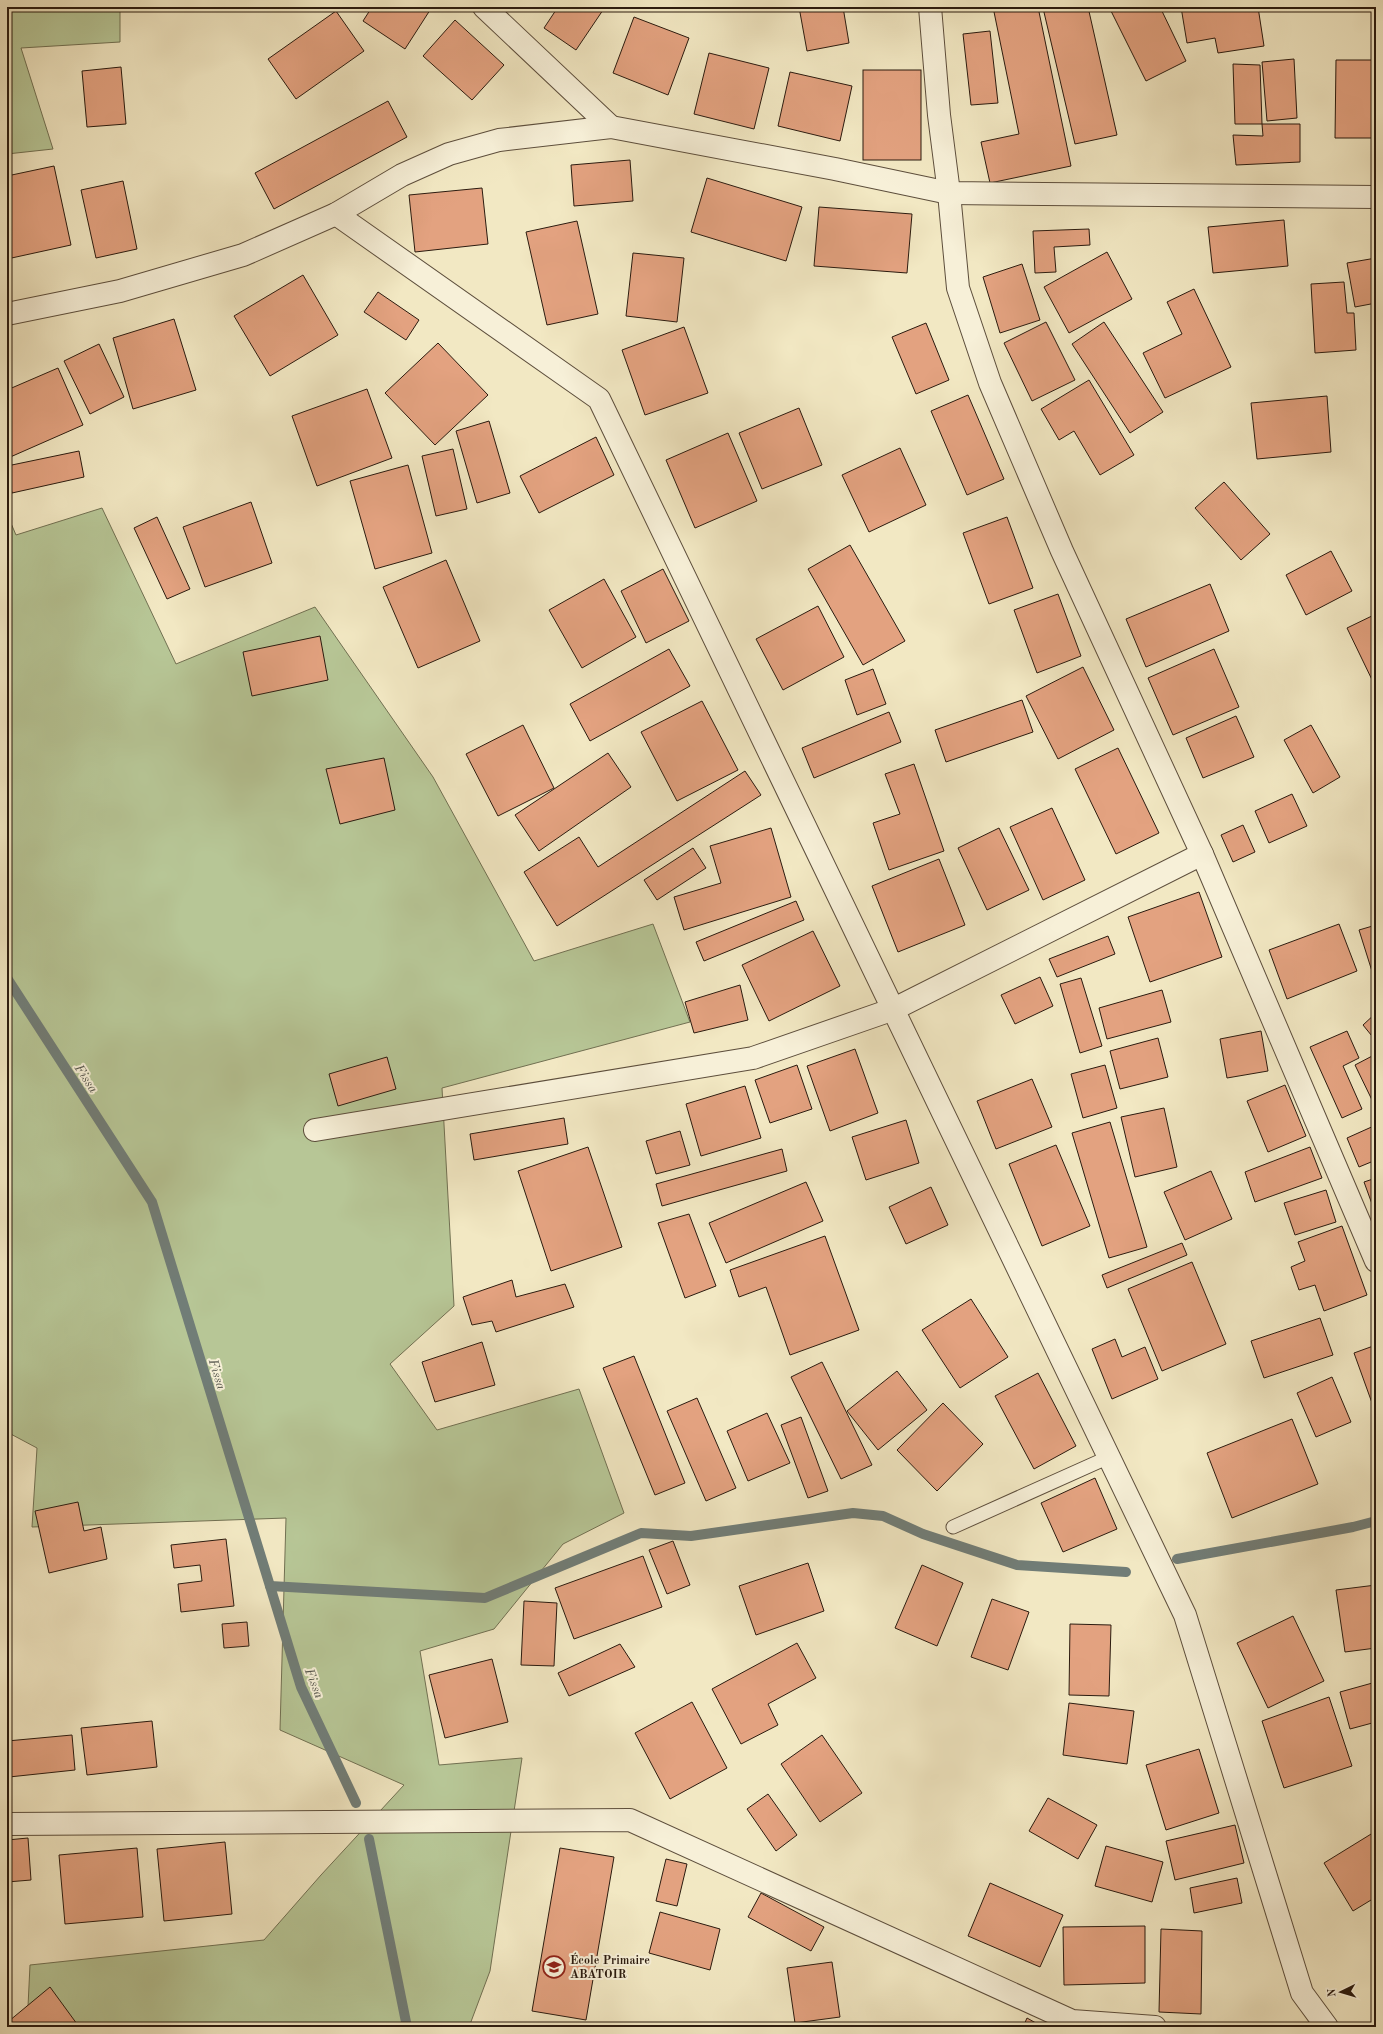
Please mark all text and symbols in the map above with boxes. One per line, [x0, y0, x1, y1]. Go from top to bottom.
water label: Fissa [71, 1061, 100, 1095]
water label: Fissa [206, 1357, 227, 1391]
water label: Fissa [302, 1666, 325, 1700]
place label: École Primaire ABATOIR [570, 1952, 650, 1981]
school or university icon: École Primaire ABATOIR [541, 1954, 567, 1980]
north arrow [1321, 1972, 1361, 2012]
text: N [1327, 1987, 1338, 1997]

